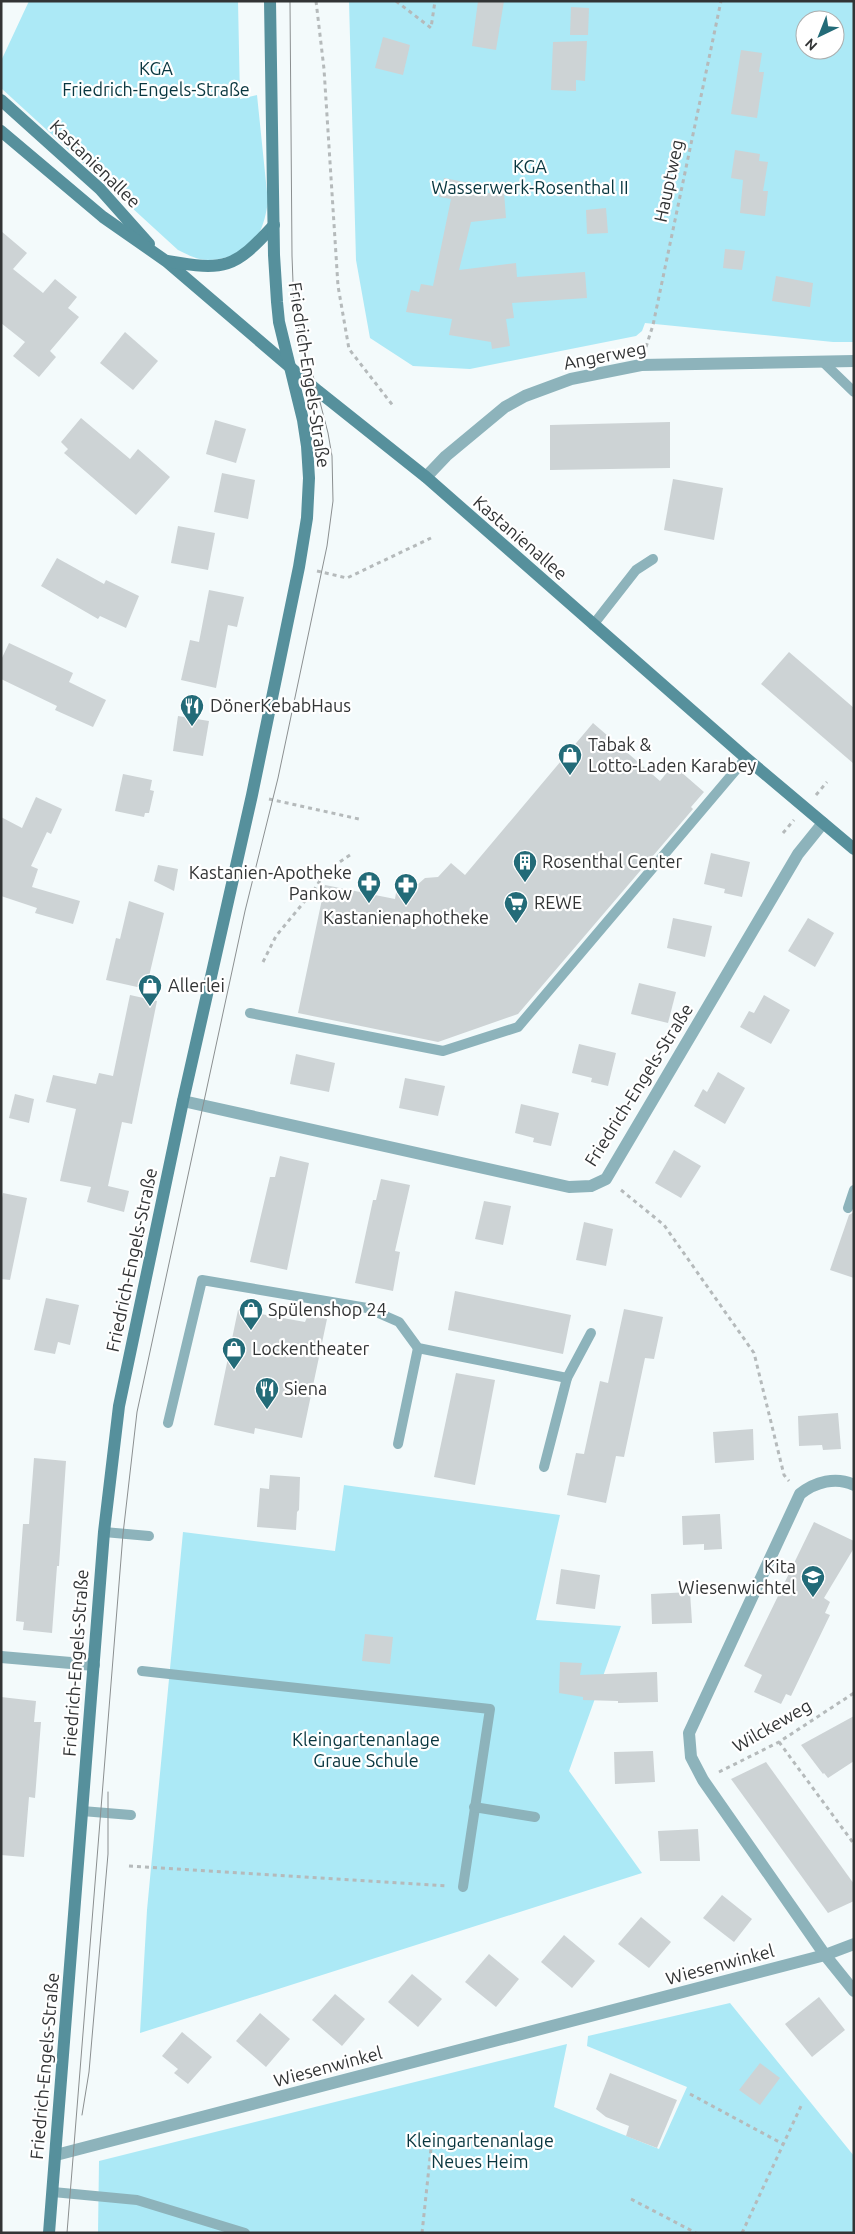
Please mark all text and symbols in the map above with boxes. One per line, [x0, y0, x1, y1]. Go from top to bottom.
north arrow [795, 10, 845, 60]
text: N [802, 35, 820, 54]
park label: KGA Friedrich-Engels-Straße [62, 58, 250, 99]
street label: Kastanienallee [46, 115, 145, 211]
street label: Hauptweg [650, 138, 687, 224]
park label: KGA Wasserwerk-Rosenthal II [431, 156, 629, 197]
street label: Friedrich-Engels-Straße [285, 281, 335, 469]
street label: Angerweg [562, 337, 648, 373]
street label: Kastanienallee [470, 491, 572, 583]
restaurant icon: DönerKebabHaus [179, 693, 205, 727]
place label: DönerKebabHaus [210, 695, 351, 715]
place label: Tabak & Lotto-Laden Karabey [588, 734, 757, 775]
shop icon: Tabak & Lotto-Laden Karabey [557, 742, 583, 776]
building icon: Rosenthal Center [512, 849, 538, 883]
place label: Rosenthal Center [542, 851, 682, 871]
place label: Kastanien-Apotheke Pankow [189, 862, 352, 903]
pharmacy icon: Kastanien-Apotheke Pankow [356, 870, 382, 904]
pharmacy icon: Kastanienaphotheke [393, 872, 419, 906]
supermarket icon: REWE [503, 890, 529, 924]
place label: REWE [534, 892, 582, 912]
place label: Kastanienaphotheke [323, 907, 489, 927]
shop icon: Allerlei [137, 973, 163, 1007]
place label: Allerlei [168, 975, 225, 995]
street label: Friedrich-Engels-Straße [580, 1000, 696, 1169]
street label: Friedrich-Engels-Straße [102, 1166, 160, 1354]
shop icon: Spülenshop 24 [238, 1297, 264, 1331]
place label: Spülenshop 24 [268, 1299, 387, 1319]
shop icon: Lockentheater [221, 1336, 247, 1370]
place label: Lockentheater [252, 1338, 370, 1358]
restaurant icon: Siena [254, 1376, 280, 1410]
place label: Siena [284, 1378, 327, 1398]
place label: Kita Wiesenwichtel [678, 1556, 796, 1597]
school or university icon: Kita Wiesenwichtel [800, 1564, 826, 1598]
street label: Friedrich-Engels-Straße [58, 1569, 92, 1757]
street label: Wilckeweg [729, 1695, 814, 1756]
park label: Kleingartenanlage Graue Schule [292, 1729, 440, 1770]
street label: Wiesenwinkel [663, 1940, 776, 1988]
street label: Friedrich-Engels-Straße [26, 1972, 62, 2160]
street label: Wiesenwinkel [271, 2042, 384, 2090]
park label: Kleingartenanlage Neues Heim [406, 2130, 554, 2171]

